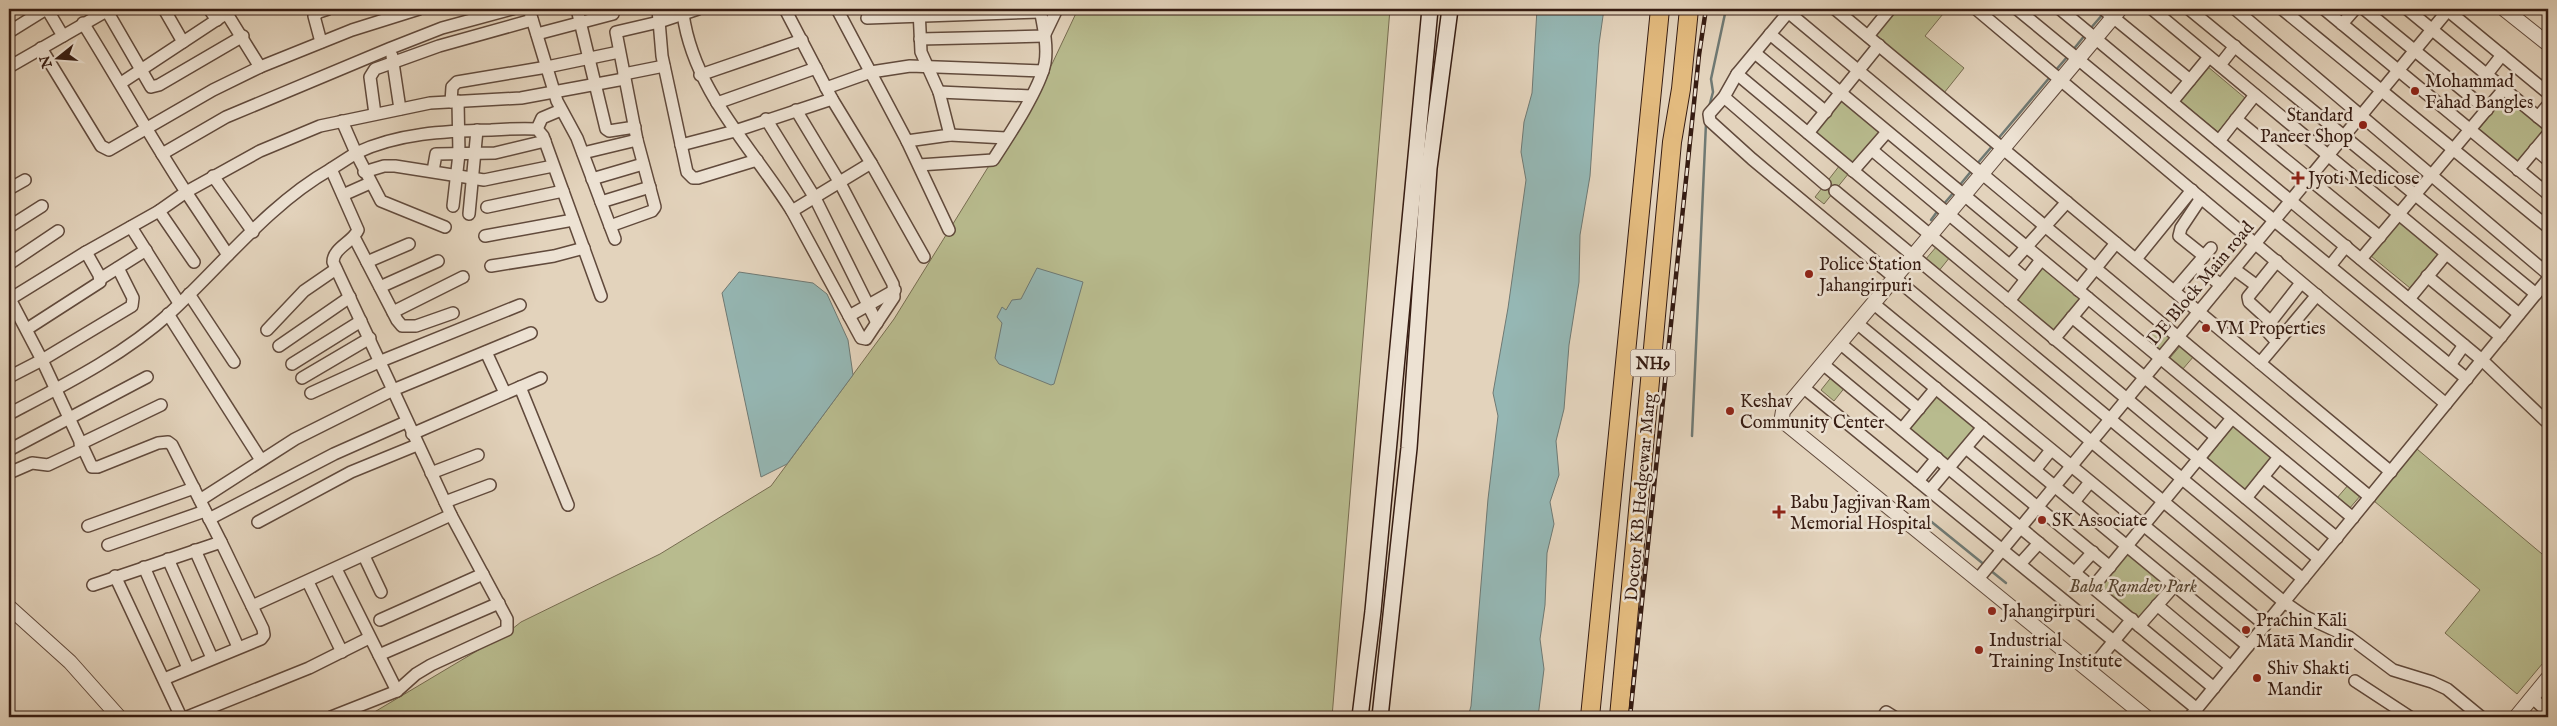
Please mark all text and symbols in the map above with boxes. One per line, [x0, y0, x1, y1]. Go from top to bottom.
north arrow [32, 32, 82, 82]
text: N [36, 53, 57, 71]
place label: Mohammad Fahad Bangles [2425, 71, 2533, 115]
marker: Mohammad Fahad Bangles [2409, 85, 2421, 97]
place label: Standard Paneer Shop [2260, 105, 2353, 149]
marker: Standard Paneer Shop [2357, 119, 2369, 131]
place label: Jyoti Medicose [2306, 168, 2419, 191]
marker: Jyoti Medicose [2292, 172, 2304, 184]
street label: DE Block Main road [2142, 217, 2260, 351]
place label: Police Station Jahangirpuri [1817, 254, 1922, 298]
marker: Police Station Jahangirpuri [1803, 268, 1815, 280]
place label: VM Properties [2215, 318, 2325, 341]
marker: VM Properties [2200, 322, 2212, 334]
road number: NH9 [1630, 349, 1676, 376]
place label: Keshav Community Center [1740, 391, 1885, 435]
street label: Doctor KB Hedgewar Marg [1621, 392, 1662, 602]
marker: Keshav Community Center [1724, 405, 1736, 417]
place label: Babu Jagjivan Ram Memorial Hospital [1790, 492, 1931, 536]
marker: Babu Jagjivan Ram Memorial Hospital [1772, 505, 1786, 519]
place label: SK Associate [2052, 510, 2147, 533]
marker: SK Associate [2036, 514, 2048, 526]
park label: Baba Ramdev Park [2069, 576, 2197, 599]
place label: Jahangirpuri [2000, 601, 2095, 624]
marker: Jahangirpuri [1986, 605, 1998, 617]
place label: Prachin Kāli Mātā Mandir [2256, 610, 2354, 654]
marker: Prachin Kāli Mātā Mandir [2240, 624, 2252, 636]
place label: Industrial Training Institute [1989, 630, 2122, 674]
marker: Industrial Training Institute [1973, 644, 1985, 656]
place label: Shiv Shakti Mandir [2267, 658, 2350, 702]
marker: Shiv Shakti Mandir [2251, 672, 2263, 684]

